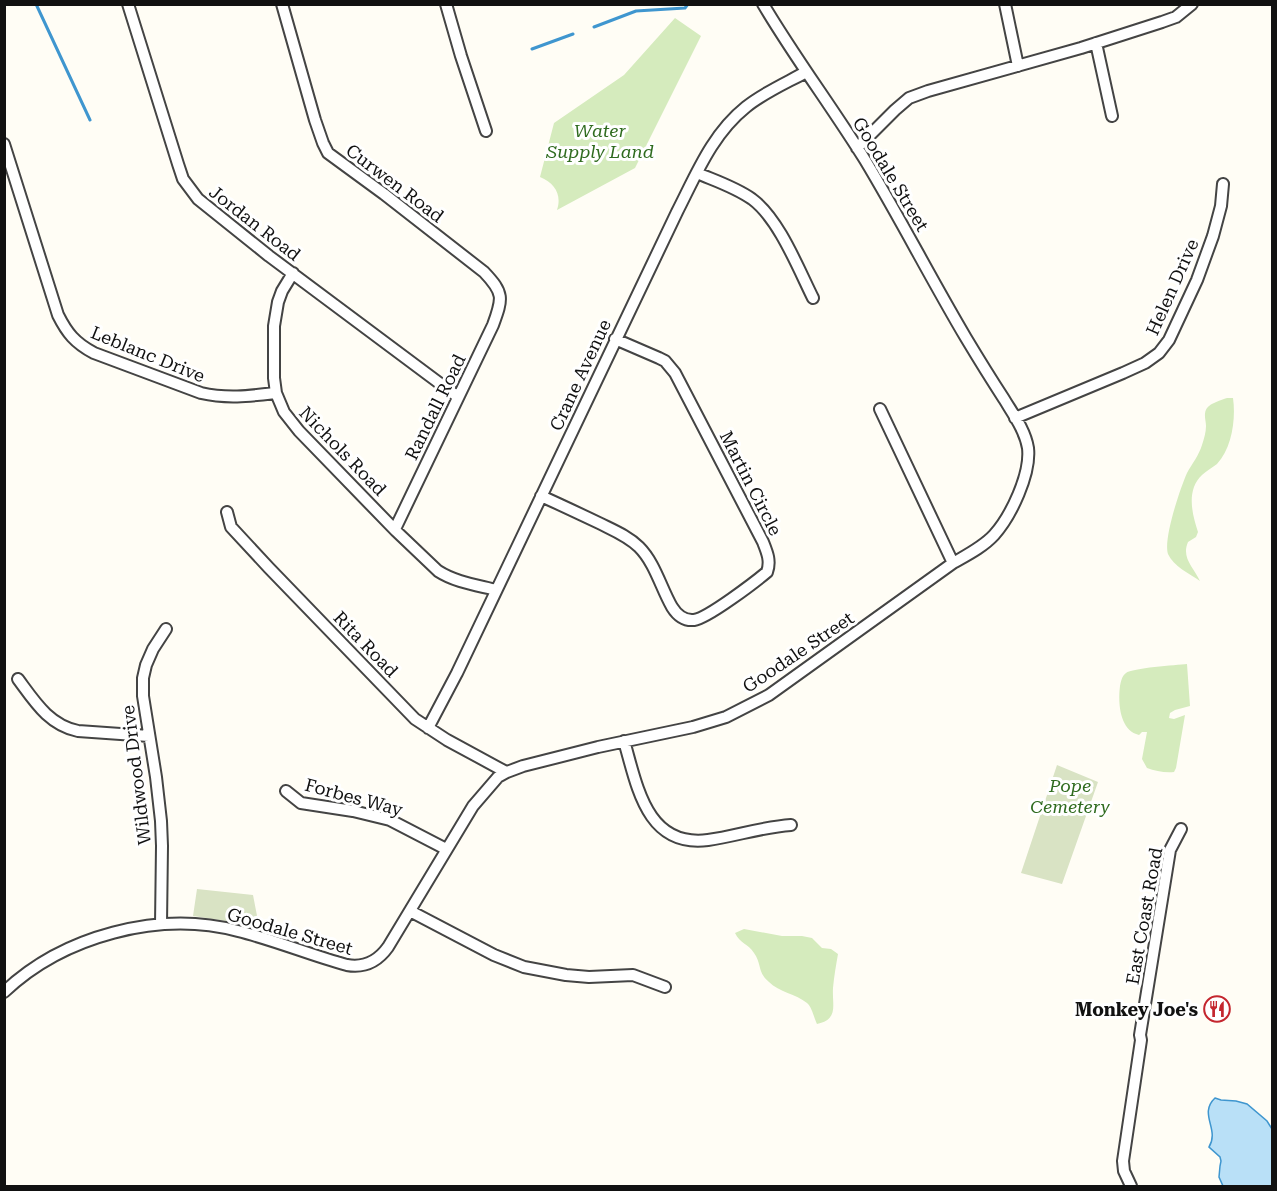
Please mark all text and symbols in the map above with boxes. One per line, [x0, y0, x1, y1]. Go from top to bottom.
street label: Goodale Street [849, 113, 933, 235]
park label: Water Supply Land [545, 120, 654, 162]
street label: Curwen Road [342, 139, 448, 227]
street label: Jordan Road [205, 181, 305, 265]
street label: Helen Drive [1141, 236, 1203, 338]
street label: Crane Avenue [545, 316, 615, 434]
street label: Leblanc Drive [88, 322, 208, 386]
street label: Randall Road [400, 350, 470, 463]
street label: Nichols Road [295, 402, 391, 500]
street label: Martin Circle [716, 427, 786, 539]
street label: Rita Road [329, 607, 403, 682]
street label: Goodale Street [738, 607, 858, 697]
street label: Wildwood Drive [117, 704, 155, 846]
street label: Forbes Way [303, 774, 406, 820]
park label: Pope Cemetery [1030, 775, 1111, 817]
street label: East Coast Road [1122, 845, 1166, 986]
street label: Goodale Street [225, 903, 355, 959]
restaurant icon: Monkey Joe's [1202, 994, 1232, 1024]
place label: Monkey Joe's [1075, 999, 1198, 1020]

